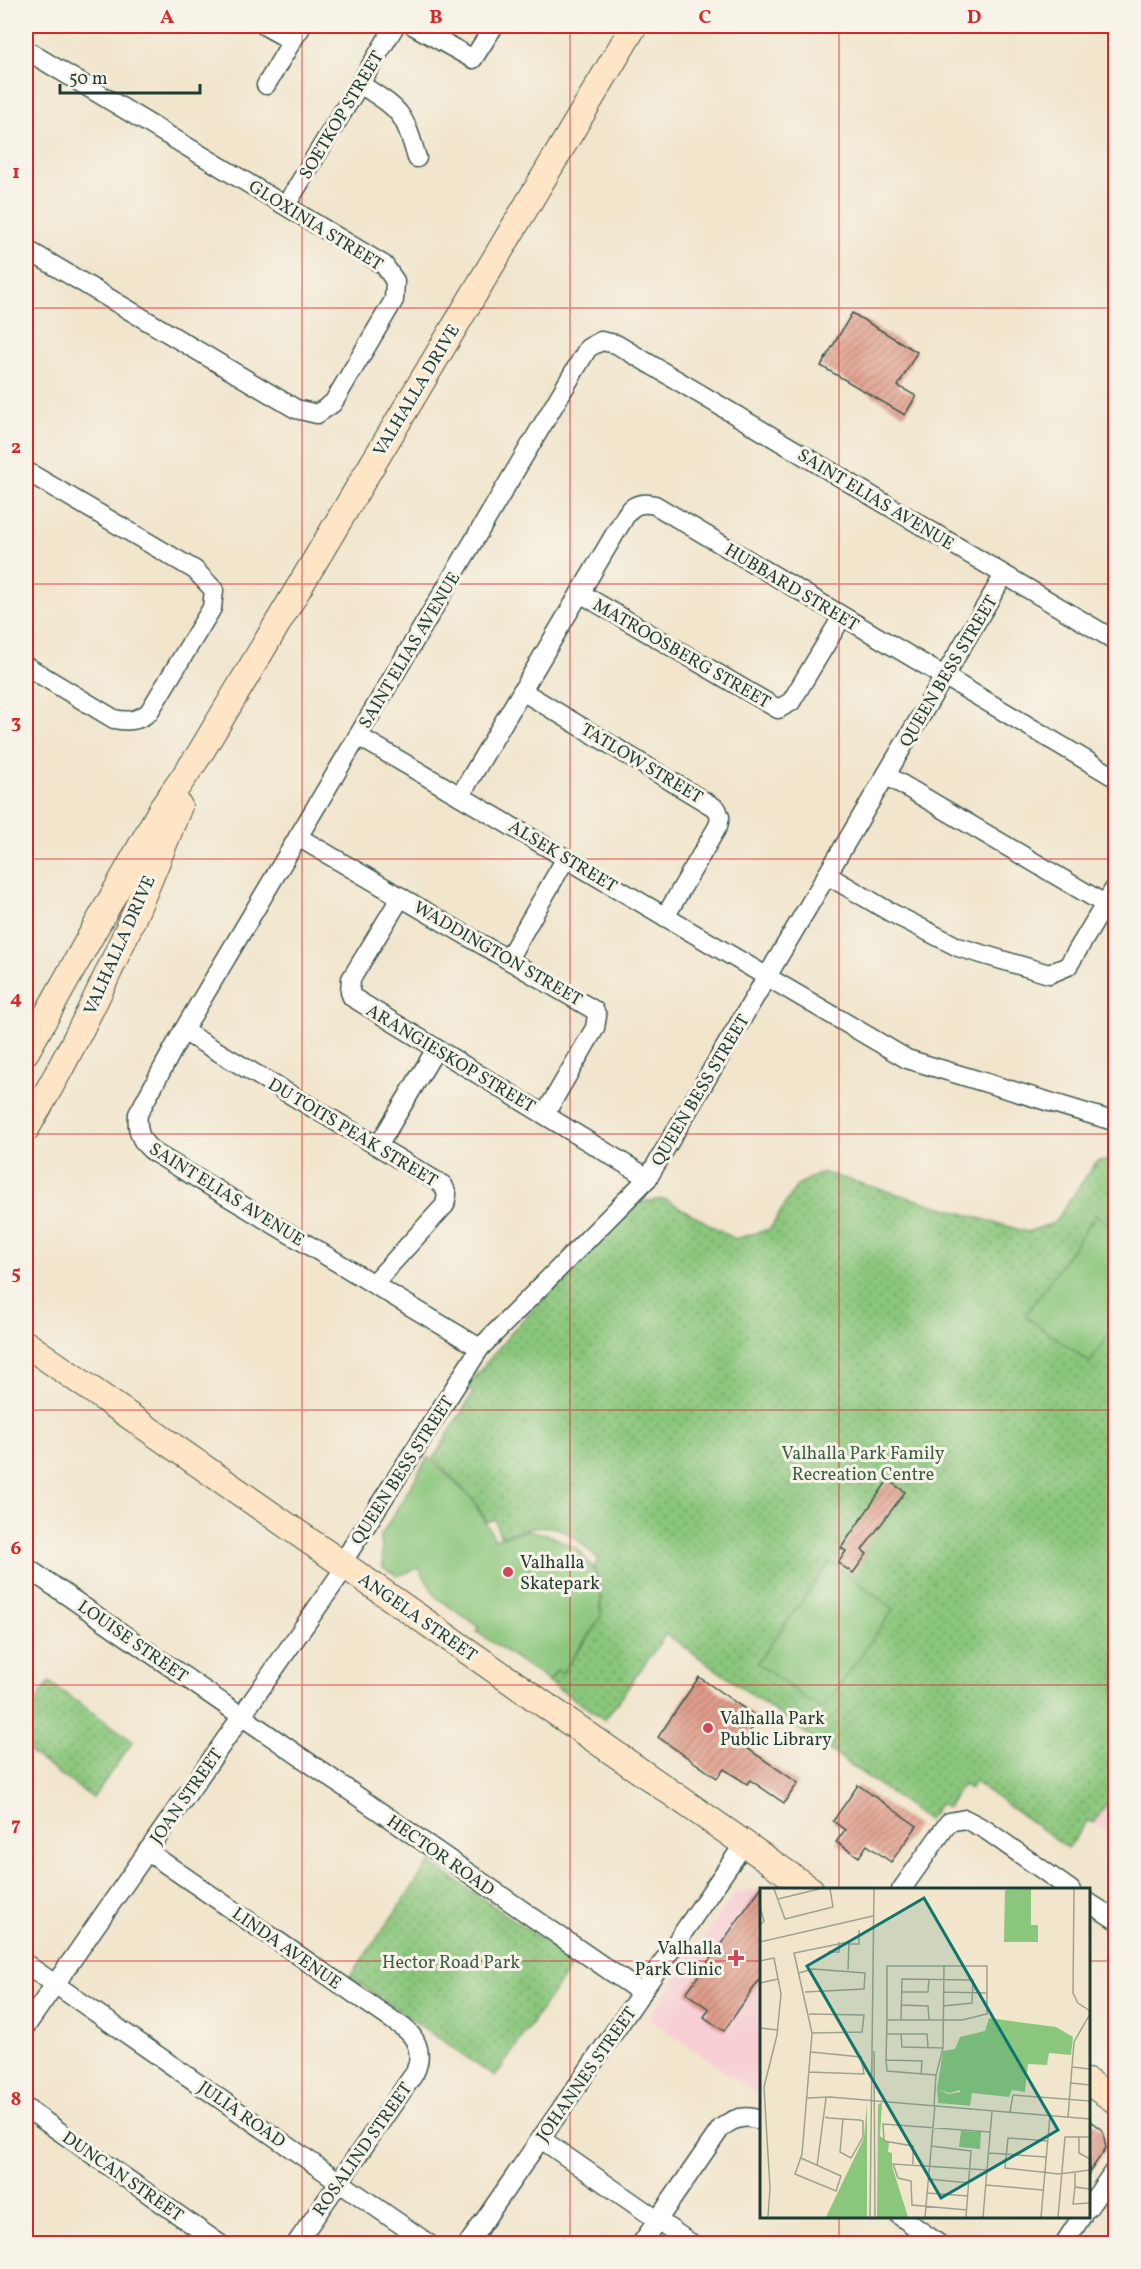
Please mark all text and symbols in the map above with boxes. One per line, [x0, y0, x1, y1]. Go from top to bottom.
text: A [160, 4, 174, 32]
text: B [429, 4, 443, 32]
text: C [699, 4, 712, 32]
text: D [967, 4, 981, 32]
street label: SOETKOP STREET [294, 46, 391, 185]
scale bar [60, 57, 200, 95]
text: 50 m [69, 67, 108, 92]
text: 1 [12, 159, 20, 187]
street label: GLOXINIA STREET [243, 175, 388, 278]
street label: VALHALLA DRIVE [368, 320, 467, 462]
text: 2 [11, 434, 21, 462]
street label: SAINT ELIAS AVENUE [792, 444, 958, 557]
street label: HUBBARD STREET [719, 538, 864, 639]
street label: SAINT ELIAS AVENUE [354, 568, 467, 734]
street label: QUEEN BESS STREET [894, 591, 1005, 752]
street label: MATROOSBERG STREET [588, 593, 775, 716]
text: 3 [11, 709, 21, 737]
street label: TATLOW STREET [576, 718, 707, 811]
street label: ALSEK STREET [503, 815, 622, 900]
street label: VALHALLA DRIVE [78, 872, 162, 1019]
street label: WADDINGTON STREET [408, 896, 587, 1013]
text: 4 [10, 985, 22, 1013]
street label: ARANGIESKOP STREET [361, 999, 540, 1120]
street label: QUEEN BESS STREET [646, 1010, 757, 1171]
street label: DU TOITS PEAK STREET [263, 1073, 442, 1194]
street label: SAINT ELIAS AVENUE [144, 1137, 309, 1253]
text: 5 [11, 1260, 21, 1288]
street label: QUEEN BESS STREET [346, 1391, 461, 1550]
park label: Valhalla Park Family Recreation Centre [781, 1442, 945, 1488]
text: 6 [11, 1535, 22, 1563]
place label: Valhalla Skatepark [520, 1551, 600, 1597]
marker: Valhalla Skatepark [501, 1565, 515, 1579]
street label: ANGELA STREET [353, 1568, 482, 1669]
street label: LOUISE STREET [72, 1595, 193, 1690]
place label: Valhalla Park Public Library [720, 1707, 832, 1753]
marker: Valhalla Park Public Library [701, 1721, 715, 1735]
street label: JOAN STREET [145, 1744, 230, 1850]
street label: HECTOR ROAD [381, 1810, 499, 1903]
text: 7 [11, 1811, 21, 1839]
inset map [760, 1888, 1090, 2218]
street label: LINDA AVENUE [226, 1902, 346, 1996]
place label: Valhalla Park Clinic [635, 1937, 722, 1983]
marker: Valhalla Park Clinic [727, 1949, 745, 1967]
park label: Hector Road Park [382, 1951, 520, 1976]
street label: JOHANNES STREET [531, 2002, 644, 2147]
street label: JULIA ROAD [192, 2076, 290, 2155]
street label: ROSALIND STREET [308, 2078, 419, 2222]
text: 8 [11, 2086, 21, 2114]
street label: DUNCAN STREET [56, 2126, 188, 2229]

